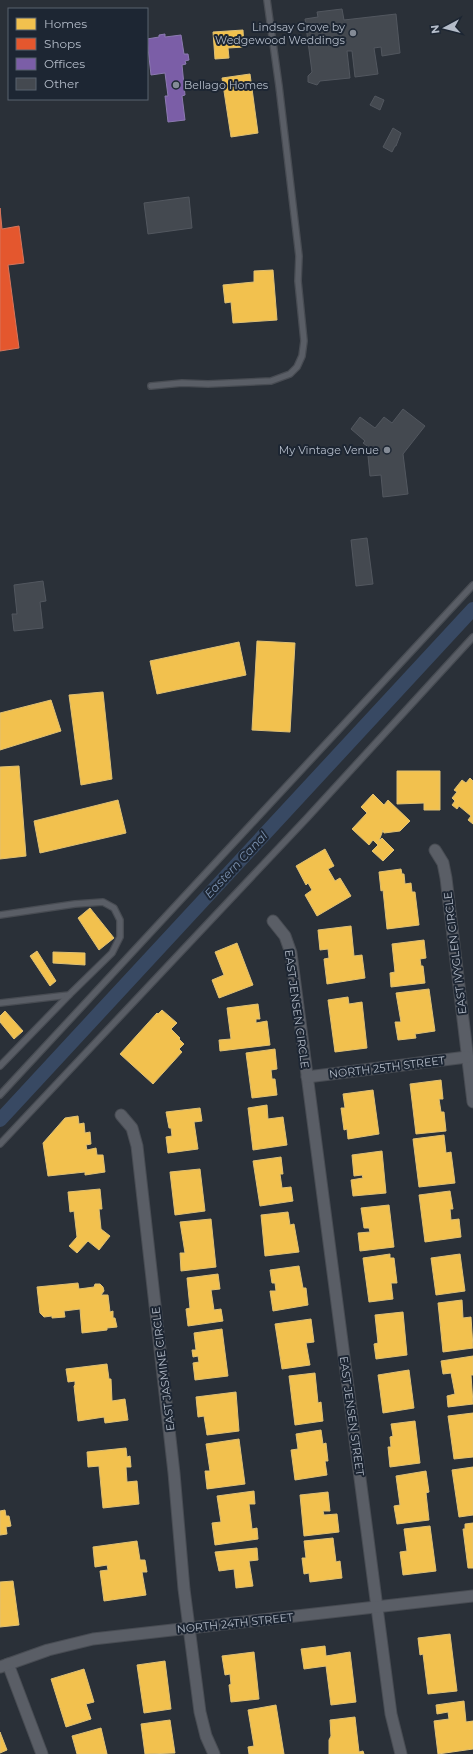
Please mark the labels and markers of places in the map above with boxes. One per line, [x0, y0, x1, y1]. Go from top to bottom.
place label: Lindsay Grove by Wedgewood Weddings [215, 20, 346, 47]
marker: Lindsay Grove by Wedgewood Weddings [348, 28, 358, 38]
place label: Bellago Homes [184, 78, 269, 92]
marker: Bellago Homes [171, 80, 181, 90]
place label: My Vintage Venue [279, 443, 379, 457]
marker: My Vintage Venue [382, 445, 392, 455]

